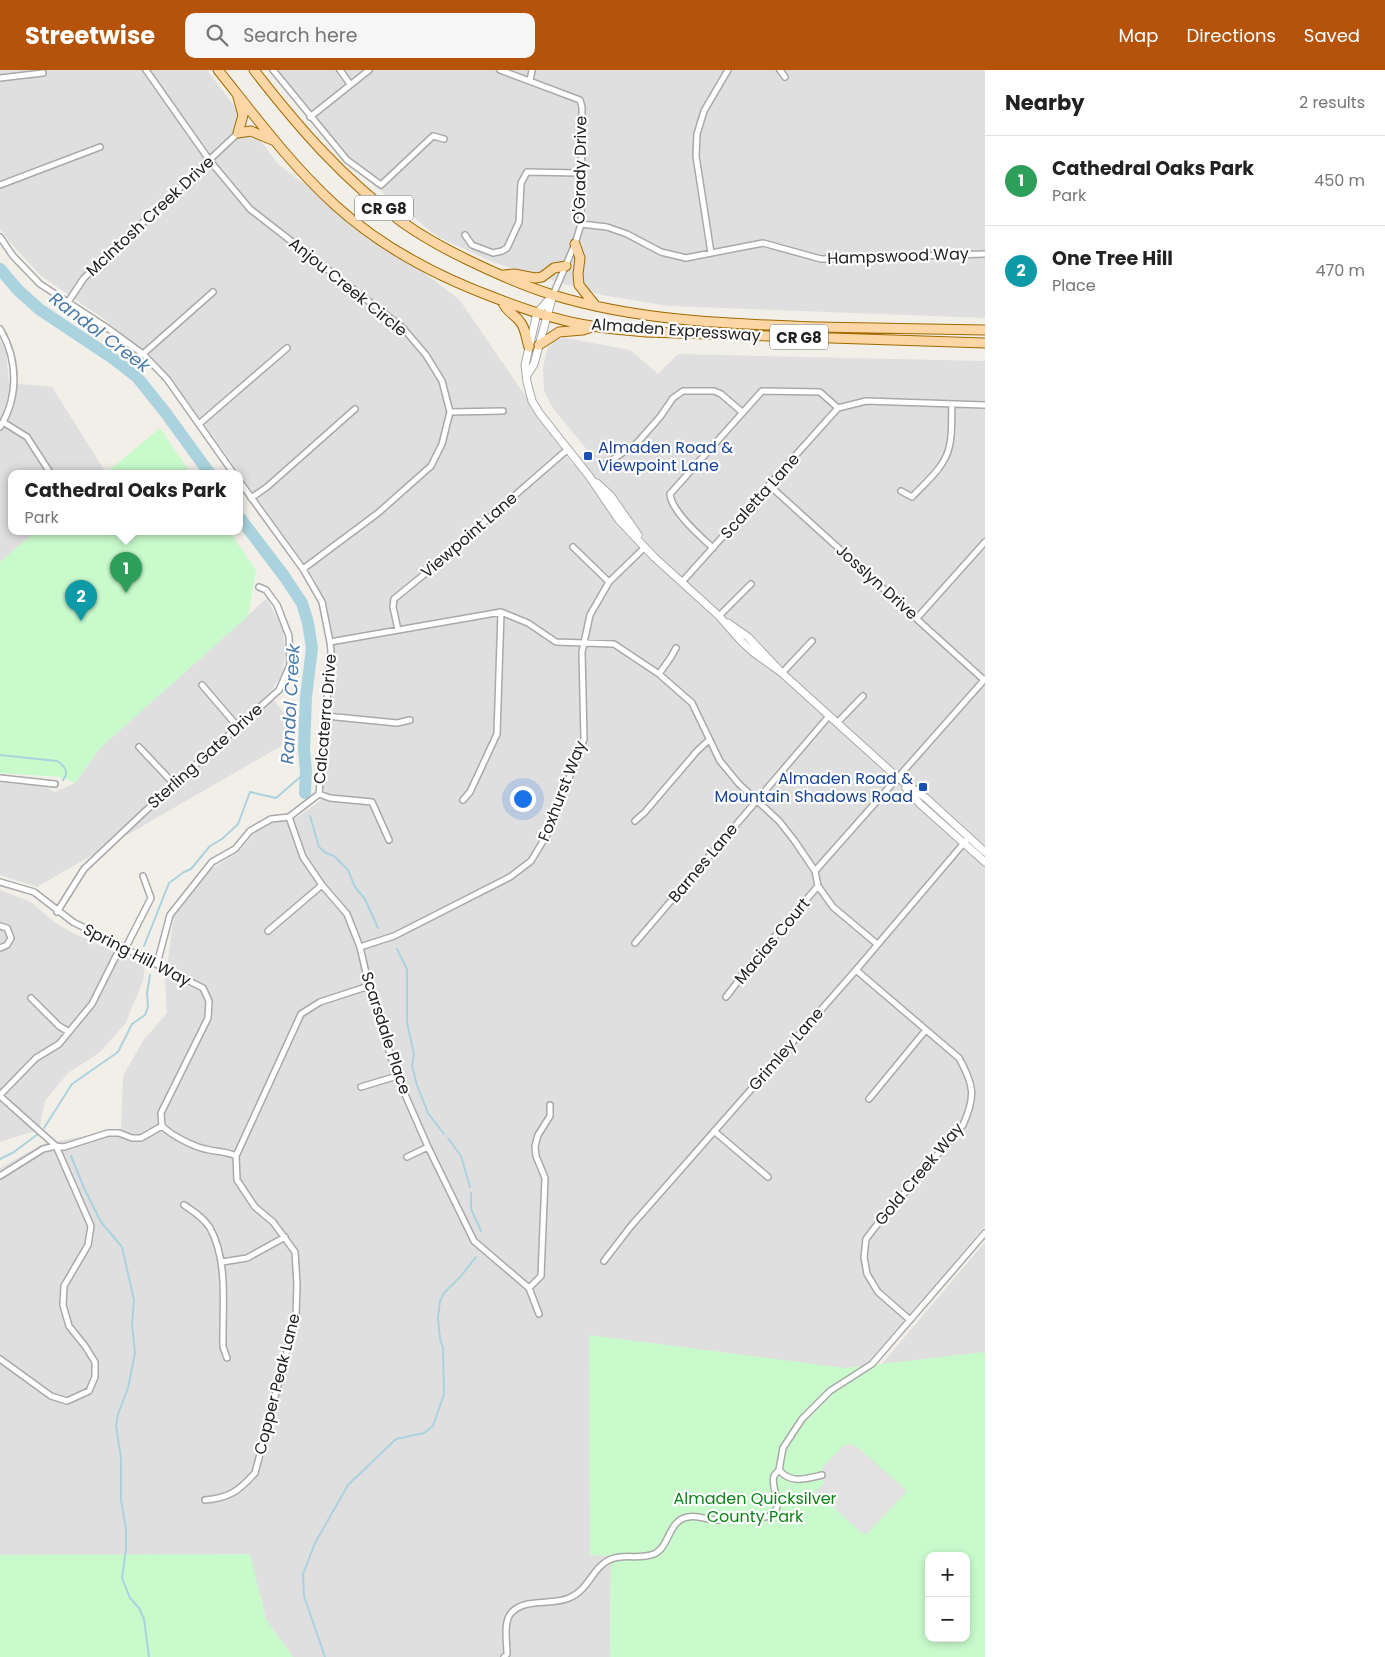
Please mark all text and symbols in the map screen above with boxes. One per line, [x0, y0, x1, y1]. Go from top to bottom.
search box [185, 13, 535, 58]
text: Streetwise [25, 19, 155, 52]
icon: search [203, 21, 231, 49]
text: Search here [243, 22, 358, 49]
text: Map [1119, 23, 1158, 48]
text: Directions [1186, 23, 1276, 48]
text: Saved [1304, 23, 1360, 48]
text: Nearby [1005, 88, 1085, 117]
text: 2 results [1299, 91, 1365, 114]
street label: O'Grady Drive [568, 115, 592, 224]
street label: McIntosh Creek Drive [81, 150, 219, 281]
text: Cathedral Oaks Park [1052, 155, 1254, 182]
text: 1 [1018, 169, 1024, 192]
text: 450 m [1314, 169, 1365, 192]
text: Park [1052, 184, 1086, 207]
road number: CR G8 [355, 196, 413, 220]
street label: Anjou Creek Circle [284, 232, 412, 342]
street label: Hampswood Way [827, 242, 969, 270]
text: One Tree Hill [1052, 245, 1173, 272]
text: 2 [1016, 259, 1026, 282]
text: 470 m [1315, 259, 1365, 282]
text: Place [1052, 274, 1096, 297]
water label: Randol Creek [44, 286, 156, 379]
street label: Almaden Expressway [591, 313, 761, 347]
road number: CR G8 [770, 324, 828, 350]
place label: Almaden Road & Viewpoint Lane [598, 436, 733, 477]
street label: Scaletta Lane [715, 448, 805, 544]
marker: Almaden Road & Viewpoint Lane [582, 450, 594, 462]
popup [8, 470, 243, 535]
text: Cathedral Oaks Park [24, 477, 227, 504]
street label: Viewpoint Lane [416, 487, 522, 583]
text: Park [24, 506, 59, 529]
street label: Josslyn Drive [831, 539, 923, 625]
pin: 1 [110, 552, 142, 593]
pin: 2 [65, 580, 97, 621]
water label: Randol Creek [274, 643, 306, 765]
street label: Calcaterra Drive [308, 653, 342, 785]
street label: Sterling Gate Drive [142, 698, 268, 814]
street label: Foxhurst Way [532, 737, 592, 845]
place label: Almaden Road & Mountain Shadows Road [715, 767, 913, 808]
marker: Almaden Road & Mountain Shadows Road [917, 781, 929, 793]
your location [510, 786, 536, 812]
street label: Barnes Lane [663, 818, 743, 908]
street label: Macias Court [729, 893, 815, 989]
street label: Spring Hill Way [79, 918, 195, 992]
street label: Scarsdale Place [355, 969, 417, 1097]
street label: Grimley Lane [743, 1002, 829, 1096]
street label: Gold Creek Way [869, 1118, 969, 1230]
street label: Copper Peak Lane [248, 1311, 306, 1457]
park label: Almaden Quicksilver County Park [673, 1487, 837, 1528]
map controls [925, 1552, 970, 1642]
button: + [925, 1552, 970, 1597]
button: − [925, 1597, 970, 1642]

